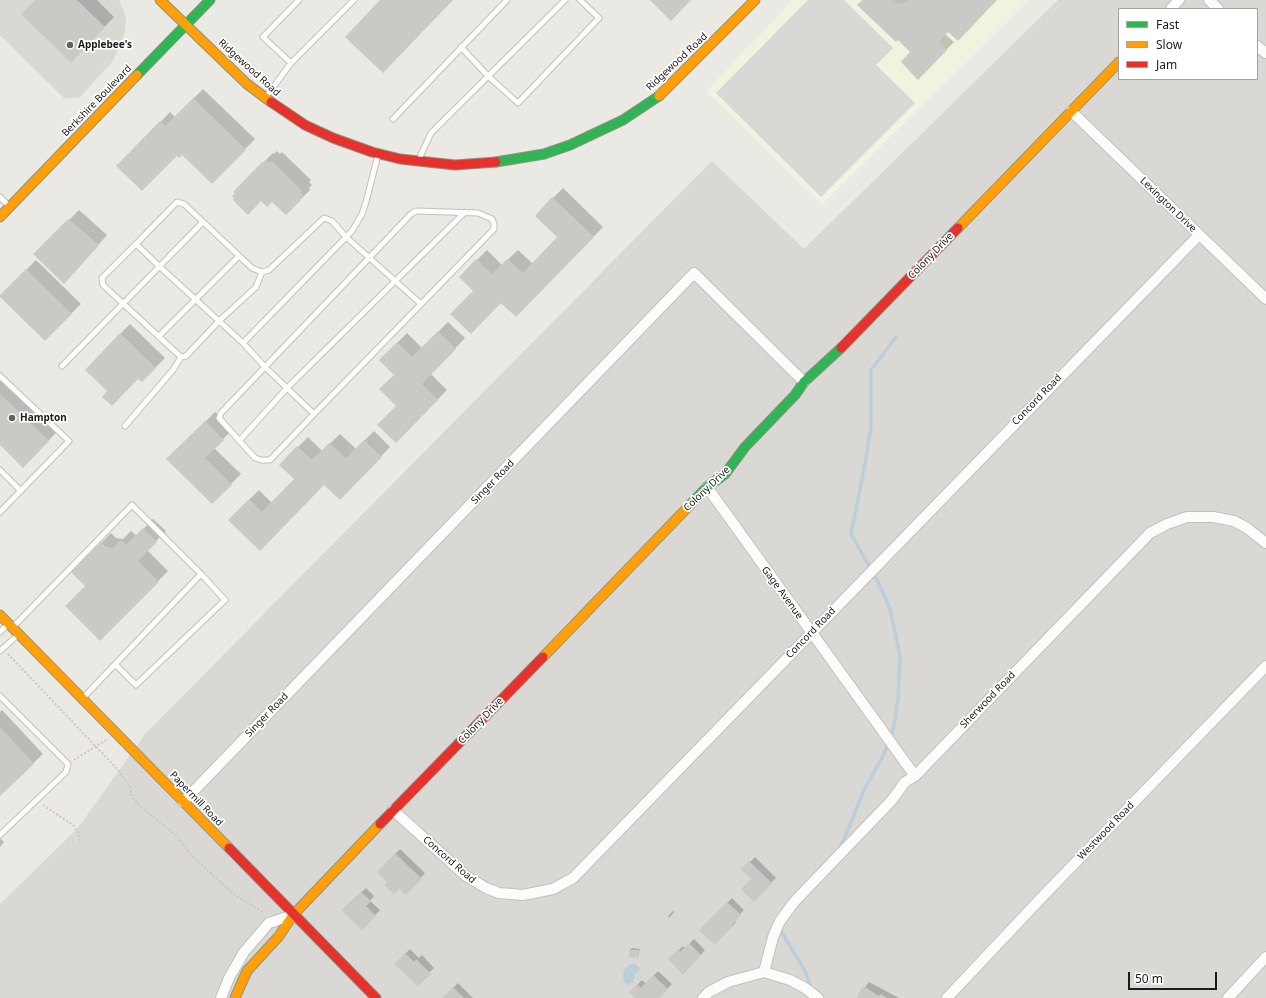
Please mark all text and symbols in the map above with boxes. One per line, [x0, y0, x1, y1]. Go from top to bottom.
legend [1118, 8, 1258, 80]
text: Fast [1156, 16, 1179, 33]
street label: Ridgewood Road [644, 31, 710, 93]
text: Slow [1156, 36, 1182, 53]
street label: Ridgewood Road [216, 37, 282, 99]
place label: Applebee's [78, 39, 132, 51]
marker: Applebee's [65, 40, 75, 50]
text: Jam [1156, 56, 1177, 73]
street label: Berkshire Boulevard [60, 63, 134, 139]
street label: Lexington Drive [1137, 175, 1199, 235]
street label: Colony Drive [906, 230, 956, 282]
street label: Concord Road [1010, 372, 1064, 428]
place label: Hampton [20, 412, 67, 424]
marker: Hampton [7, 413, 17, 423]
street label: Singer Road [469, 457, 517, 507]
street label: Colony Drive [681, 464, 733, 514]
street label: Gage Avenue [759, 564, 805, 622]
street label: Concord Road [784, 605, 838, 661]
street label: Sherwood Road [958, 669, 1018, 731]
street label: Singer Road [243, 690, 291, 740]
street label: Colony Drive [456, 695, 506, 747]
street label: Papermill Road [167, 769, 225, 829]
street label: Westwood Road [1075, 800, 1137, 862]
street label: Concord Road [420, 834, 478, 886]
scale bar [1130, 964, 1219, 990]
text: 50 m [1135, 970, 1163, 987]

